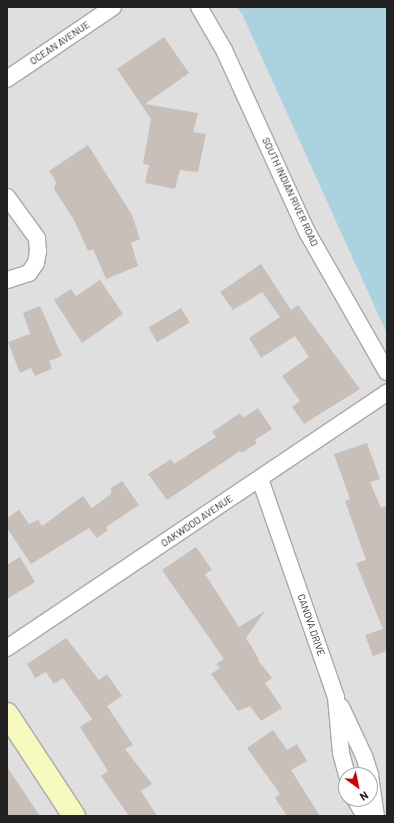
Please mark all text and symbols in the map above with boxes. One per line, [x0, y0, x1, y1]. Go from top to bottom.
street label: OCEAN AVENUE [28, 18, 92, 68]
street label: SOUTH INDIAN RIVER ROAD [259, 136, 321, 248]
street label: OAKWOOD AVENUE [159, 492, 235, 550]
street label: CANOVA DRIVE [295, 592, 327, 658]
north arrow [338, 767, 378, 807]
text: N [358, 789, 371, 804]

